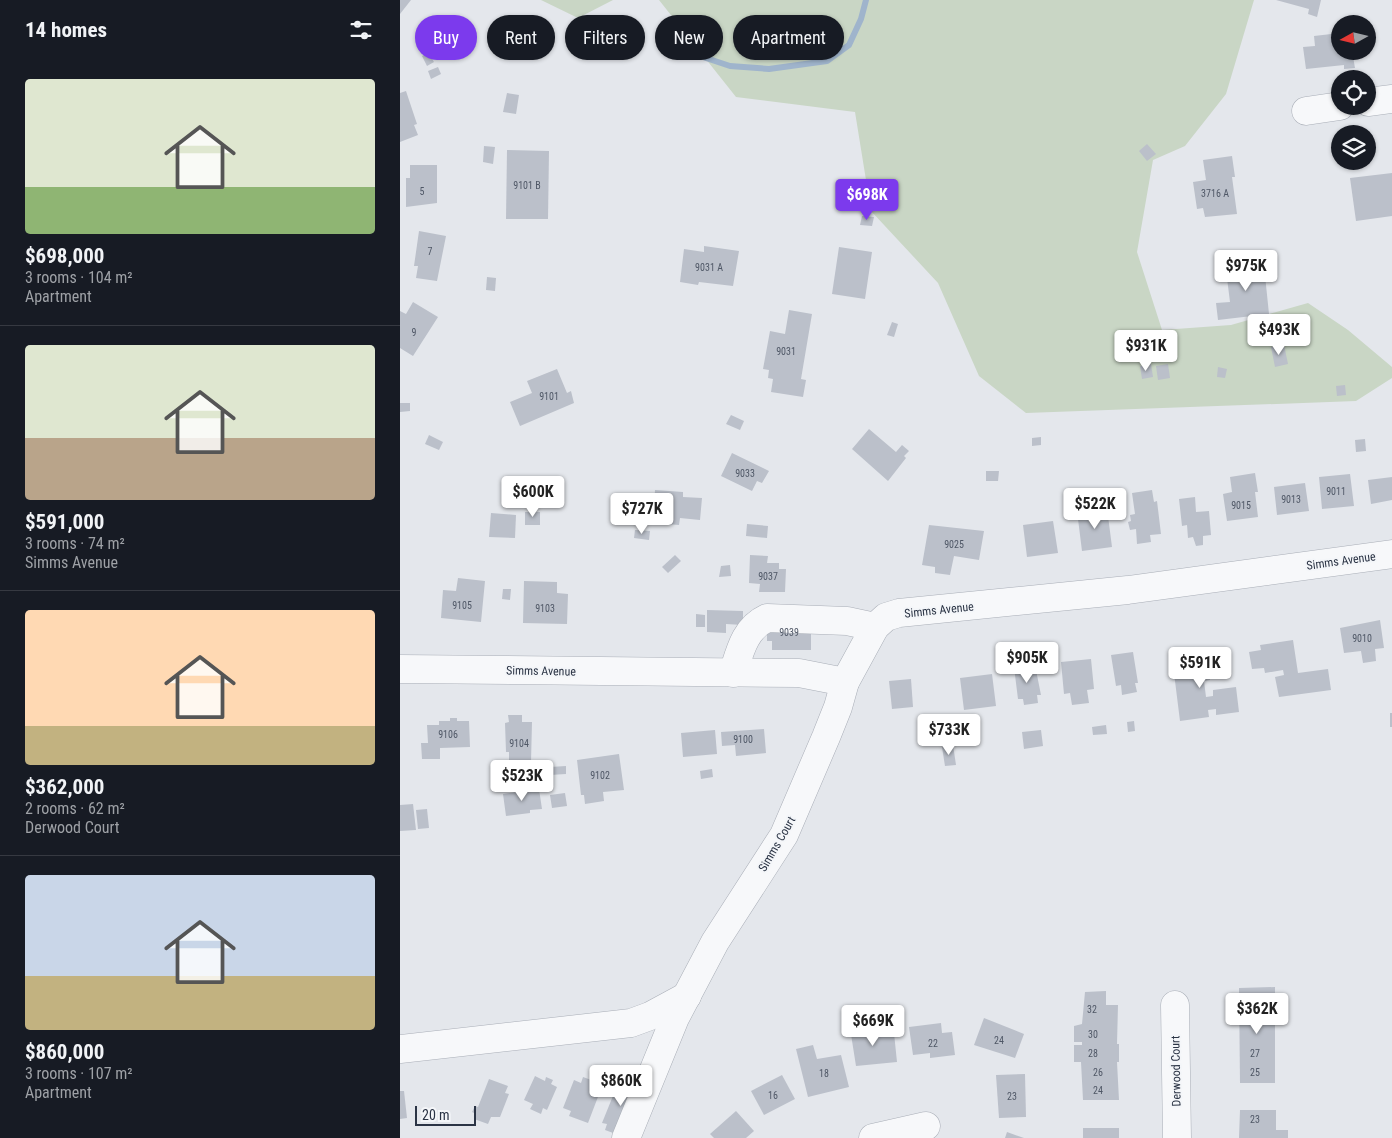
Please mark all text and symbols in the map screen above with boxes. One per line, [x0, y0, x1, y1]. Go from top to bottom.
chip: Buy [415, 15, 477, 60]
chip: Rent [487, 15, 555, 60]
chip: Filters [565, 15, 645, 60]
chip: New [655, 15, 723, 60]
chip: Apartment [733, 15, 844, 60]
north arrow [1331, 15, 1376, 60]
map controls [1331, 15, 1376, 170]
icon: filters [347, 16, 375, 44]
text: 14 homes [25, 18, 107, 42]
button: locate [1331, 70, 1376, 115]
icon: home [155, 112, 245, 202]
button: layers [1331, 125, 1376, 170]
pin: $698K [832, 178, 902, 221]
house number: 9101 B [513, 180, 541, 191]
text: $698K [846, 185, 888, 204]
house number: 5 [420, 186, 425, 197]
house number: 3716 A [1201, 188, 1229, 199]
text: $698,000 [25, 244, 104, 268]
house number: 7 [428, 246, 433, 257]
pin: $975K [1211, 250, 1281, 292]
text: $975K [1225, 256, 1267, 275]
house number: 9031 A [695, 262, 723, 273]
text: 3 rooms · 104 m² [25, 268, 133, 287]
text: Apartment [25, 287, 92, 306]
pin: $493K [1244, 314, 1314, 356]
text: $493K [1258, 320, 1300, 339]
house number: 9 [412, 327, 417, 338]
pin: $931K [1111, 330, 1181, 372]
text: $931K [1125, 336, 1167, 355]
house number: 9031 [776, 346, 796, 357]
icon: home [155, 377, 245, 467]
house number: 9101 [539, 391, 559, 402]
house number: 9033 [735, 468, 755, 479]
pin: $600K [498, 476, 568, 518]
text: $600K [512, 482, 554, 501]
house number: 9011 [1326, 486, 1346, 497]
pin: $522K [1060, 488, 1130, 530]
pin: $727K [607, 492, 677, 535]
text: $522K [1074, 494, 1116, 513]
house number: 9013 [1281, 494, 1301, 505]
text: $727K [621, 499, 663, 518]
house number: 9015 [1231, 500, 1251, 511]
text: $591,000 [25, 510, 104, 534]
text: 3 rooms · 74 m² [25, 534, 125, 553]
house number: 9025 [944, 539, 964, 550]
street label: Simms Avenue [1305, 549, 1377, 573]
text: Simms Avenue [25, 553, 118, 572]
house number: 9037 [758, 571, 778, 582]
street label: Simms Avenue [904, 599, 975, 621]
house number: 9105 [452, 600, 472, 611]
house number: 9103 [535, 603, 555, 614]
house number: 9039 [779, 627, 799, 638]
house number: 9010 [1352, 633, 1372, 644]
icon: home [155, 642, 245, 732]
pin: $905K [992, 642, 1062, 684]
pin: $591K [1165, 646, 1235, 689]
text: $905K [1006, 648, 1048, 667]
text: $591K [1179, 653, 1221, 672]
street label: Simms Avenue [506, 663, 576, 679]
pin: $733K [914, 714, 984, 756]
text: $733K [928, 720, 970, 739]
house number: 9106 [438, 729, 458, 740]
house number: 9100 [733, 734, 753, 745]
house number: 9104 [509, 738, 529, 749]
pin: $523K [487, 760, 557, 802]
text: $523K [501, 766, 543, 785]
house number: 9102 [590, 770, 610, 781]
text: $362,000 [25, 775, 104, 799]
text: 2 rooms · 62 m² [25, 799, 125, 818]
street label: Simms Court [756, 814, 799, 874]
text: Derwood Court [25, 818, 120, 837]
icon: home [155, 907, 245, 997]
pin: $362K [1222, 992, 1292, 1035]
text: $362K [1236, 999, 1278, 1018]
pin: $669K [838, 1004, 908, 1047]
house number: 32 [1087, 1004, 1097, 1015]
text: $669K [852, 1011, 894, 1030]
house number: 30 [1088, 1029, 1098, 1040]
house number: 24 [994, 1035, 1004, 1046]
street label: Derwood Court [1168, 1035, 1184, 1107]
house number: 22 [928, 1038, 938, 1049]
text: $860,000 [25, 1040, 104, 1064]
house number: 28 [1088, 1048, 1098, 1059]
house number: 27 [1250, 1048, 1260, 1059]
text: 3 rooms · 107 m² [25, 1064, 133, 1083]
pin: $860K [586, 1064, 656, 1107]
house number: 26 [1093, 1067, 1103, 1078]
house number: 25 [1250, 1067, 1260, 1078]
house number: 18 [819, 1068, 829, 1079]
text: $860K [600, 1071, 642, 1090]
text: Apartment [25, 1083, 92, 1102]
house number: 24 [1093, 1085, 1103, 1096]
house number: 16 [768, 1090, 778, 1101]
house number: 23 [1007, 1091, 1017, 1102]
scale bar [415, 1103, 476, 1126]
text: 20 m [422, 1107, 450, 1123]
house number: 23 [1250, 1114, 1260, 1125]

